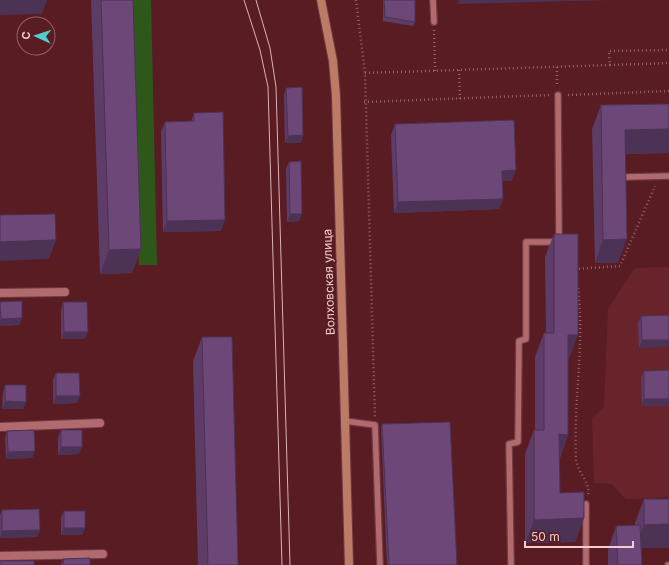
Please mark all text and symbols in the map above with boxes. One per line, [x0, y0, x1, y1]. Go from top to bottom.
north arrow [16, 16, 56, 56]
text: С [19, 31, 33, 40]
street label: Волховская улица [319, 229, 338, 335]
scale bar [525, 523, 633, 549]
text: 50 m [531, 529, 560, 544]

